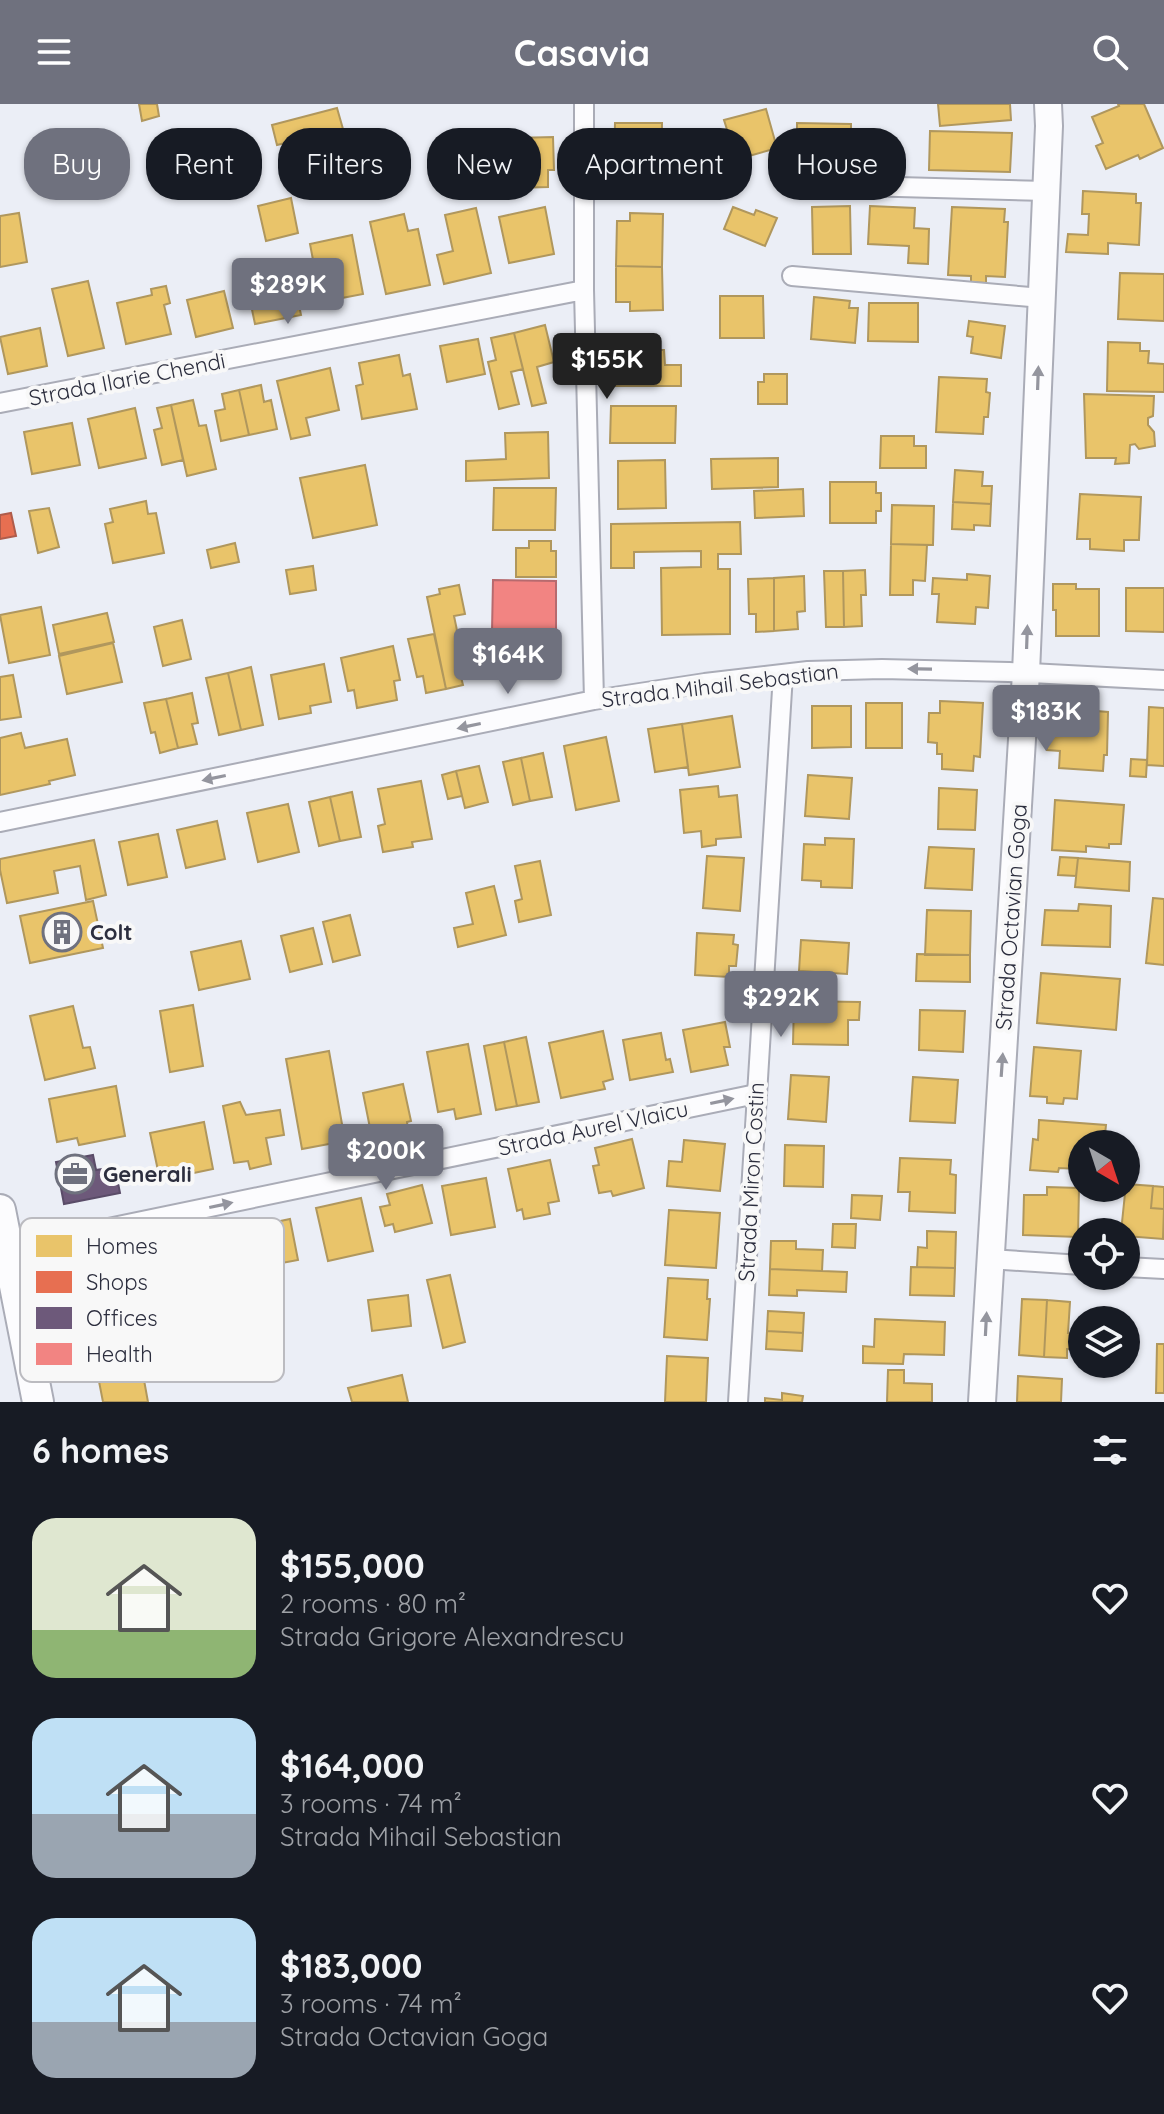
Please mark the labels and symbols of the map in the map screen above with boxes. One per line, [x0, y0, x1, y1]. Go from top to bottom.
pin: $289K [232, 258, 344, 326]
pin: $155K [551, 333, 663, 401]
street label: Strada Ilarie Chendi [26, 346, 228, 412]
one-way arrow [1032, 365, 1045, 390]
one-way arrow [1021, 624, 1034, 649]
pin: $164K [452, 628, 564, 696]
street label: Strada Mihail Sebastian [600, 657, 840, 713]
one-way arrow [907, 663, 932, 676]
pin: $183K [990, 685, 1102, 753]
one-way arrow [456, 720, 481, 733]
one-way arrow [201, 772, 226, 785]
street label: Strada Octavian Goga [989, 803, 1033, 1031]
building icon: Colt [41, 911, 83, 953]
place label: Colt [90, 918, 132, 946]
pin: $292K [725, 971, 837, 1039]
one-way arrow [995, 1052, 1008, 1077]
street label: Strada Miron Costin [732, 1082, 770, 1282]
street label: Strada Aurel Vlaicu [495, 1094, 691, 1162]
one-way arrow [710, 1094, 735, 1107]
pin: $200K [330, 1124, 442, 1192]
north arrow [1068, 1130, 1140, 1202]
office icon: Generali [54, 1153, 96, 1195]
place label: Generali [103, 1160, 192, 1188]
one-way arrow [209, 1198, 234, 1210]
legend [20, 1218, 284, 1382]
text: Homes [86, 1232, 158, 1260]
text: Shops [86, 1268, 148, 1296]
text: Offices [86, 1304, 158, 1332]
one-way arrow [980, 1311, 993, 1336]
text: Health [86, 1340, 153, 1368]

